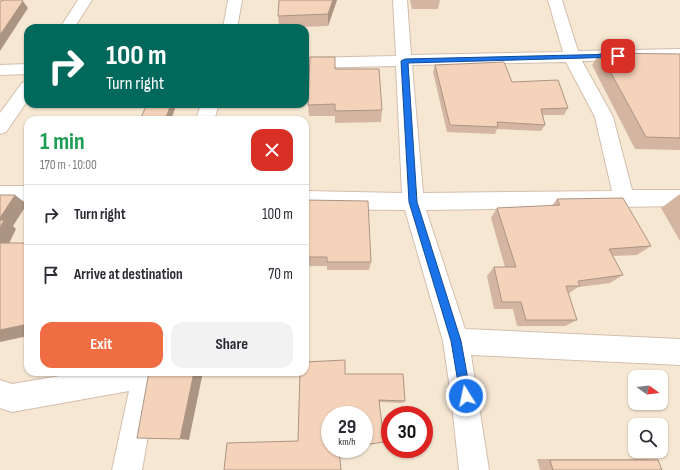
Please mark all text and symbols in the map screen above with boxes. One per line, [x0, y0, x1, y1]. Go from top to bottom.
text: 100 m [106, 39, 167, 72]
pin [601, 39, 635, 73]
icon: right [40, 40, 92, 92]
icon: arrive [607, 45, 629, 67]
text: Turn right [106, 73, 164, 94]
text: 1 min [40, 127, 85, 156]
button: close [251, 129, 293, 171]
text: 170 m · 10:00 [40, 157, 97, 173]
icon: right [40, 204, 62, 226]
text: Turn right [74, 205, 126, 224]
text: 100 m [262, 205, 293, 224]
icon: arrive [40, 264, 62, 286]
text: Arrive at destination [74, 265, 183, 284]
text: 70 m [268, 265, 293, 284]
button: Exit [40, 322, 163, 368]
button: Share [171, 322, 293, 368]
north arrow [628, 370, 668, 410]
map controls [628, 370, 668, 458]
position arrow [445, 375, 487, 417]
speed limit sign: 30 [381, 406, 433, 458]
text: 29 [338, 415, 356, 439]
button: search [628, 418, 668, 458]
text: km/h [338, 436, 356, 448]

